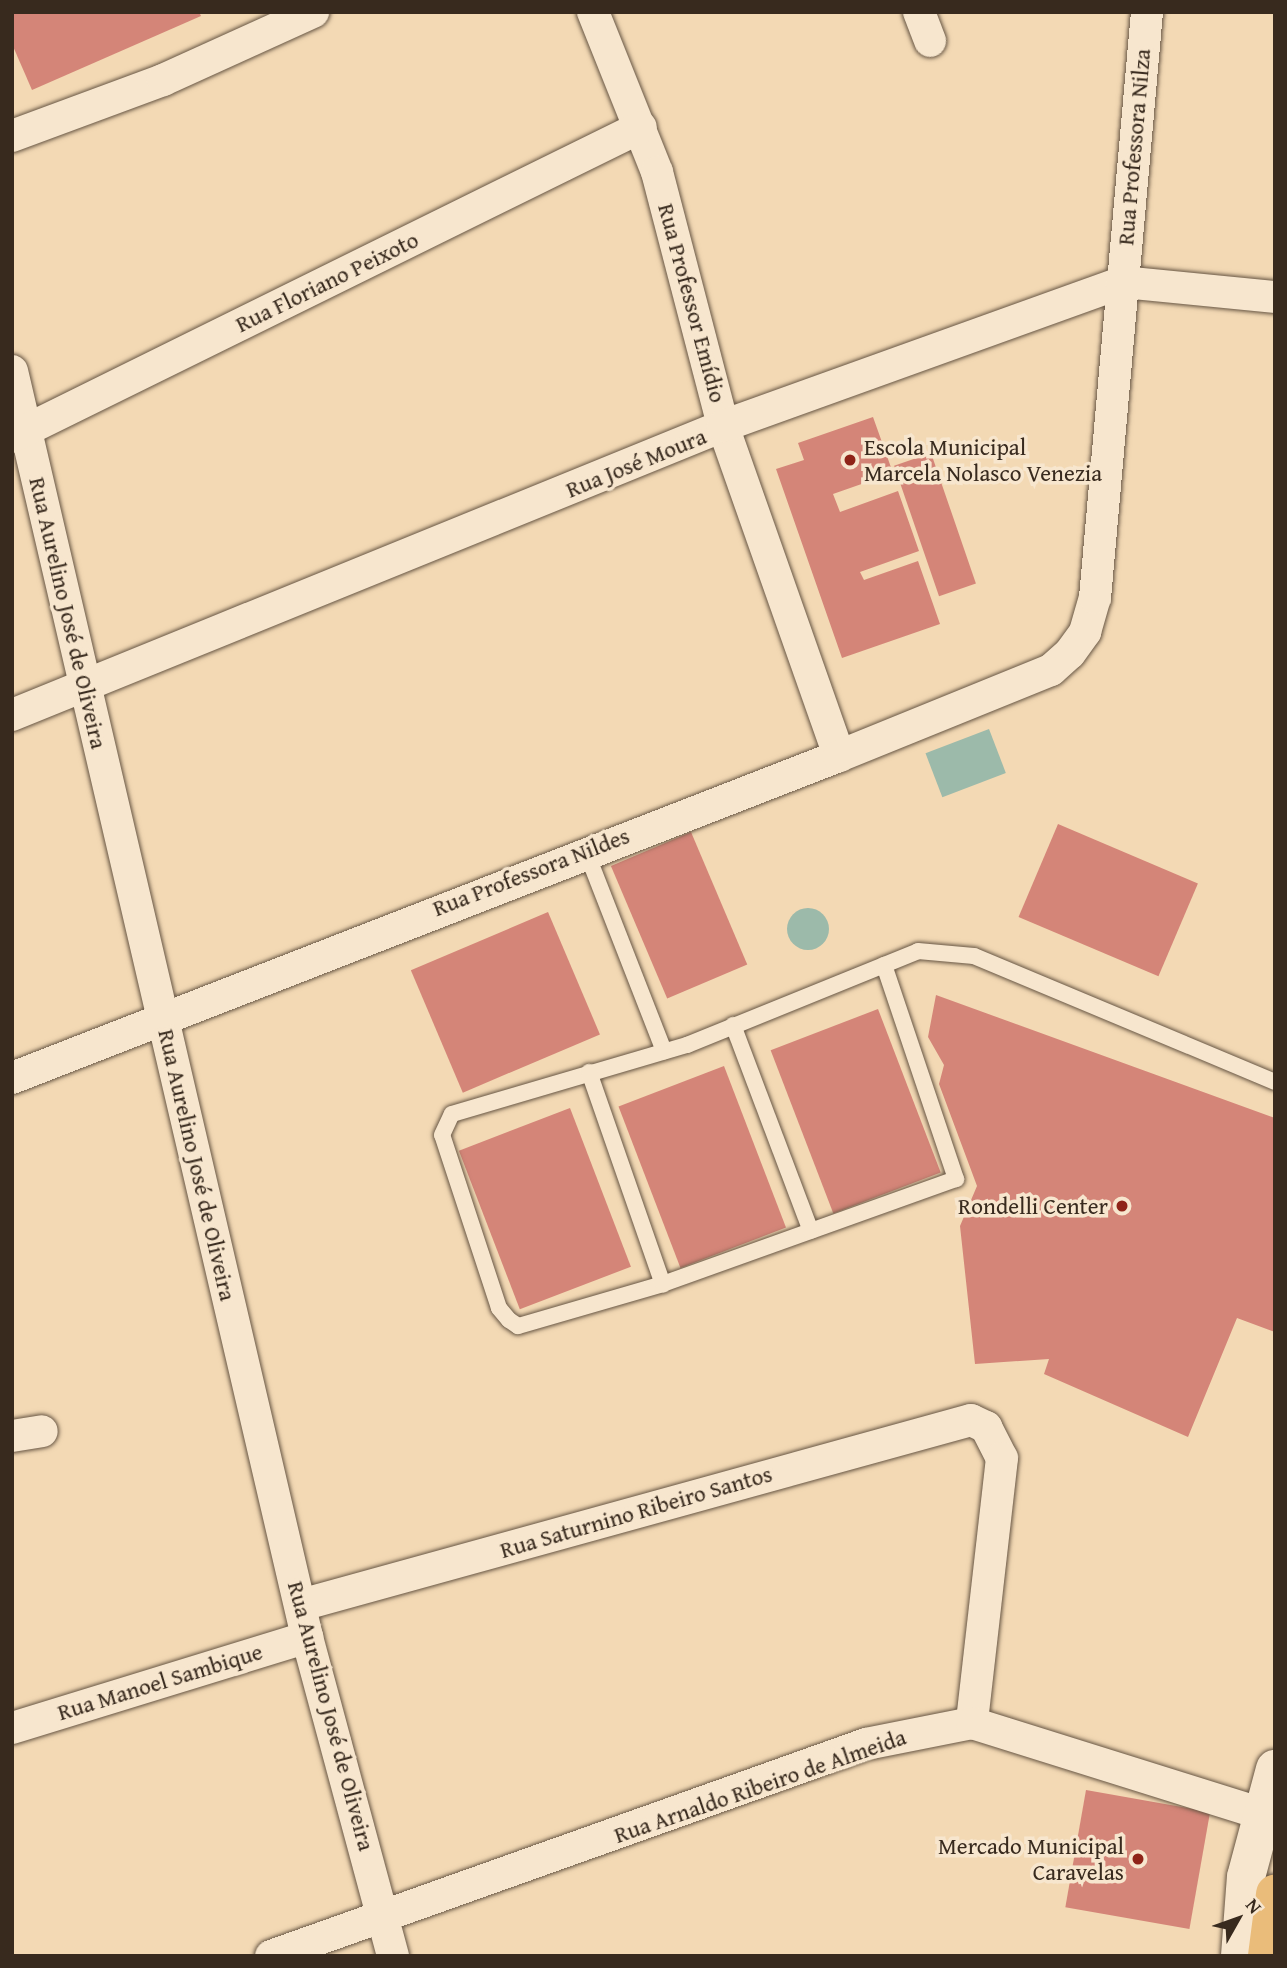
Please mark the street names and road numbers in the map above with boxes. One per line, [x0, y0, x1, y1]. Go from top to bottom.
street label: Rua Professora Nilza [1112, 48, 1156, 246]
street label: Rua Professor Emídio [652, 200, 732, 406]
street label: Rua Floriano Peixoto [231, 226, 423, 338]
street label: Rua José Moura [562, 422, 710, 504]
street label: Rua Aurelino José de Oliveira [23, 475, 113, 751]
street label: Rua Professora Nildes [429, 822, 633, 922]
street label: Rua Aurelino José de Oliveira [152, 1027, 242, 1303]
street label: Rua Saturnino Ribeiro Santos [497, 1460, 775, 1564]
street label: Rua Aurelino José de Oliveira [282, 1578, 380, 1854]
street label: Rua Manoel Sambique [54, 1638, 266, 1726]
street label: Rua Arnaldo Ribeiro de Almeida [610, 1723, 910, 1849]

